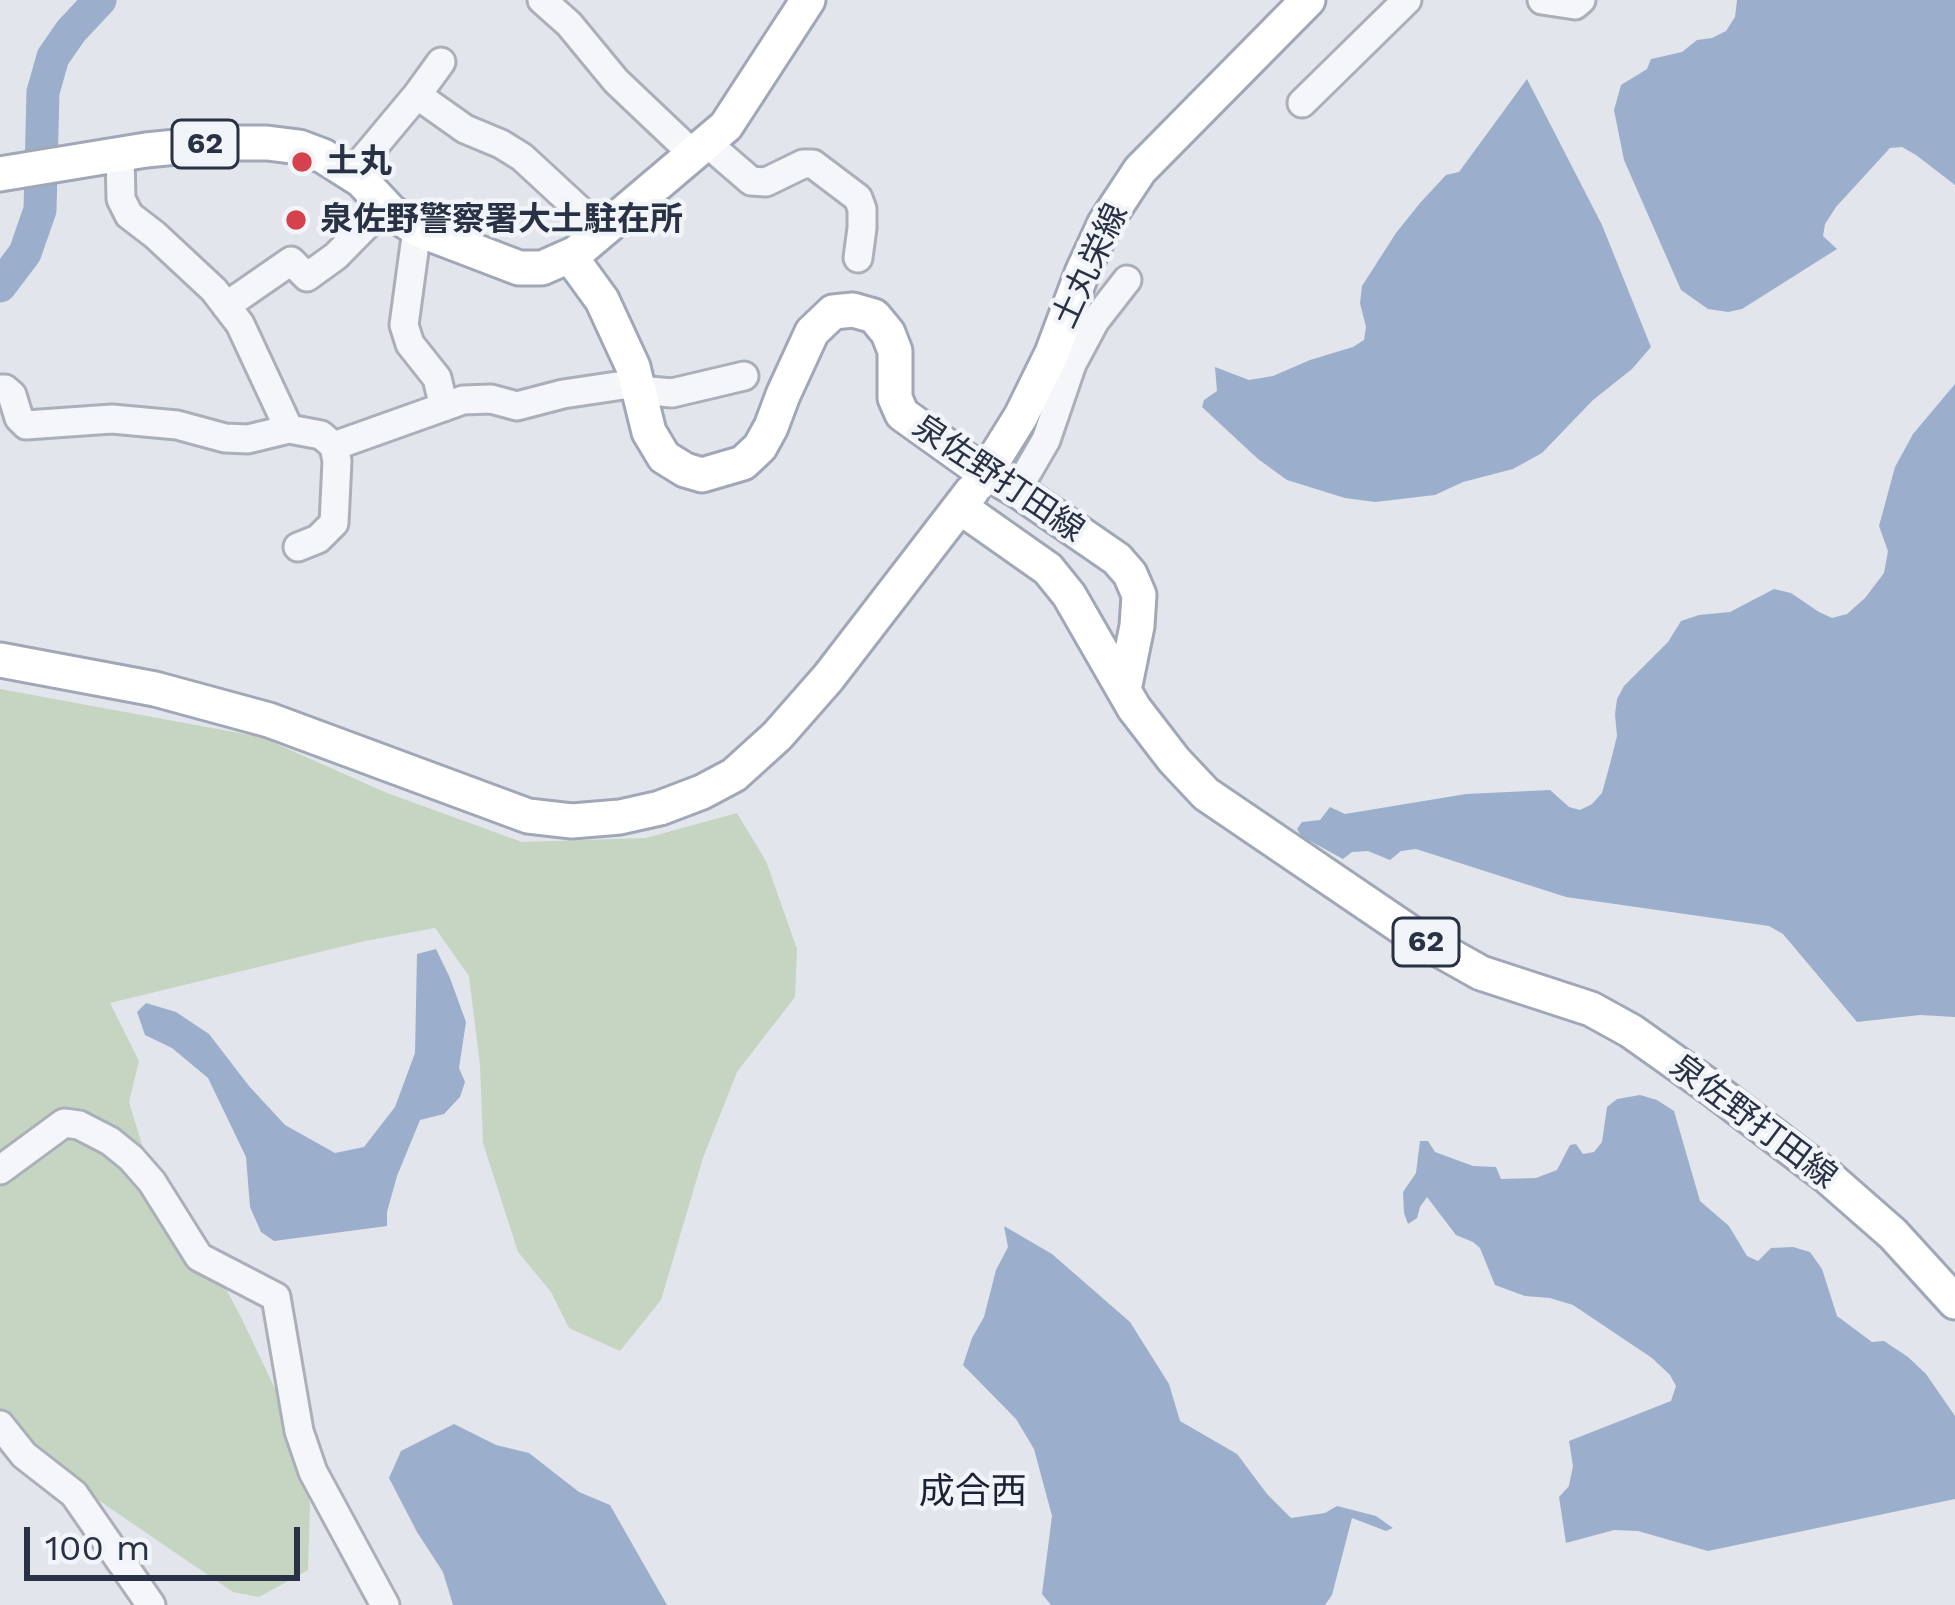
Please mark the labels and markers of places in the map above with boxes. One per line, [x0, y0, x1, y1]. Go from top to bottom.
place label: 土丸 [326, 142, 392, 182]
marker: 土丸 [289, 149, 315, 175]
place label: 泉佐野警察署大土駐在所 [320, 200, 683, 240]
marker: 泉佐野警察署大土駐在所 [283, 207, 309, 233]

